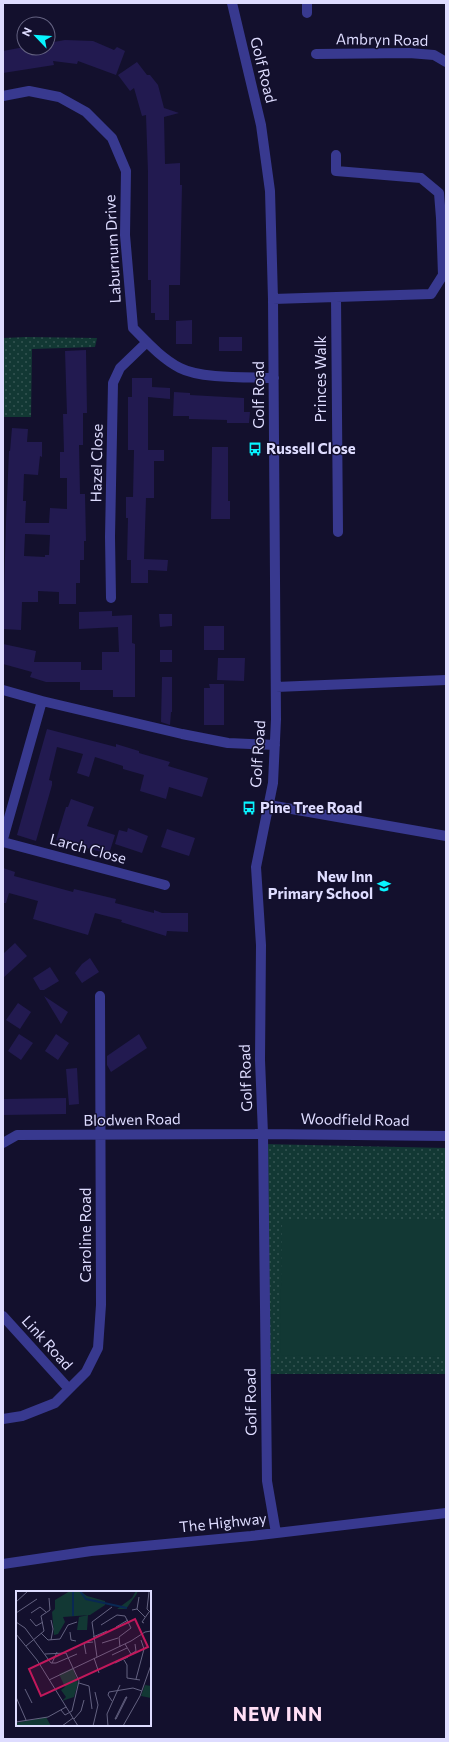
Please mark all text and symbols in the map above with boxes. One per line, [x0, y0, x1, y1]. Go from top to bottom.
north arrow [16, 16, 56, 56]
text: N [19, 25, 34, 38]
street label: Ambryn Road [336, 29, 428, 49]
street label: Golf Road [247, 35, 281, 105]
street label: Laburnum Drive [100, 194, 124, 304]
street label: Princes Walk [311, 335, 329, 423]
street label: Golf Road [249, 361, 267, 429]
street label: Hazel Close [86, 423, 106, 503]
place label: Russell Close [266, 439, 356, 457]
bus stop icon: Russell Close [247, 441, 263, 457]
street label: Golf Road [246, 720, 268, 788]
place label: Pine Tree Road [260, 798, 362, 816]
bus stop icon: Pine Tree Road [241, 800, 257, 816]
street label: Larch Close [48, 829, 129, 867]
place label: New Inn Primary School [268, 867, 373, 902]
school or university icon: New Inn Primary School [376, 878, 392, 894]
street label: Golf Road [235, 1044, 255, 1112]
street label: Blodwen Road [83, 1109, 181, 1129]
street label: Woodfield Road [300, 1109, 410, 1129]
street label: Caroline Road [76, 1188, 94, 1282]
street label: Link Road [19, 1311, 77, 1373]
street label: Golf Road [240, 1368, 260, 1436]
street label: The Highway [178, 1508, 268, 1536]
inset map [16, 1591, 151, 1726]
district label: NEW INN [233, 1702, 323, 1725]

